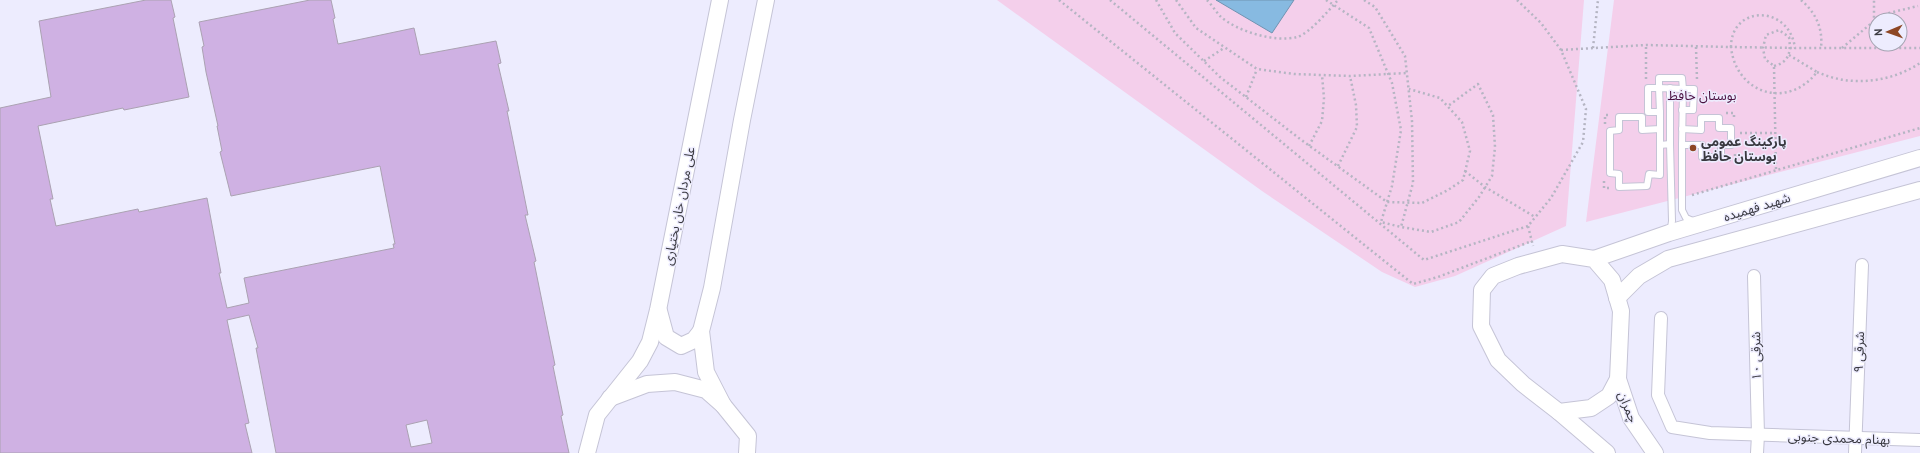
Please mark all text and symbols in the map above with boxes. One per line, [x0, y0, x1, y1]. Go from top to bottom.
north arrow [1868, 12, 1908, 52]
text: N [1871, 28, 1885, 36]
park label: بوستان حافظ [1668, 87, 1736, 104]
place label: پارکینگ عمومی بوستان حافظ [1701, 133, 1787, 165]
marker: پارکینگ عمومی بوستان حافظ [1688, 143, 1698, 153]
street label: علی مردان خان بختیاری [659, 145, 699, 267]
street label: شهید فهمیده [1722, 189, 1792, 225]
street label: ۹ شرقی [1850, 331, 1868, 373]
street label: ۱۰ شرقی [1747, 332, 1765, 380]
street label: چمران [1613, 389, 1642, 426]
street label: بهنام محمدی جنوبی [1788, 428, 1890, 449]

